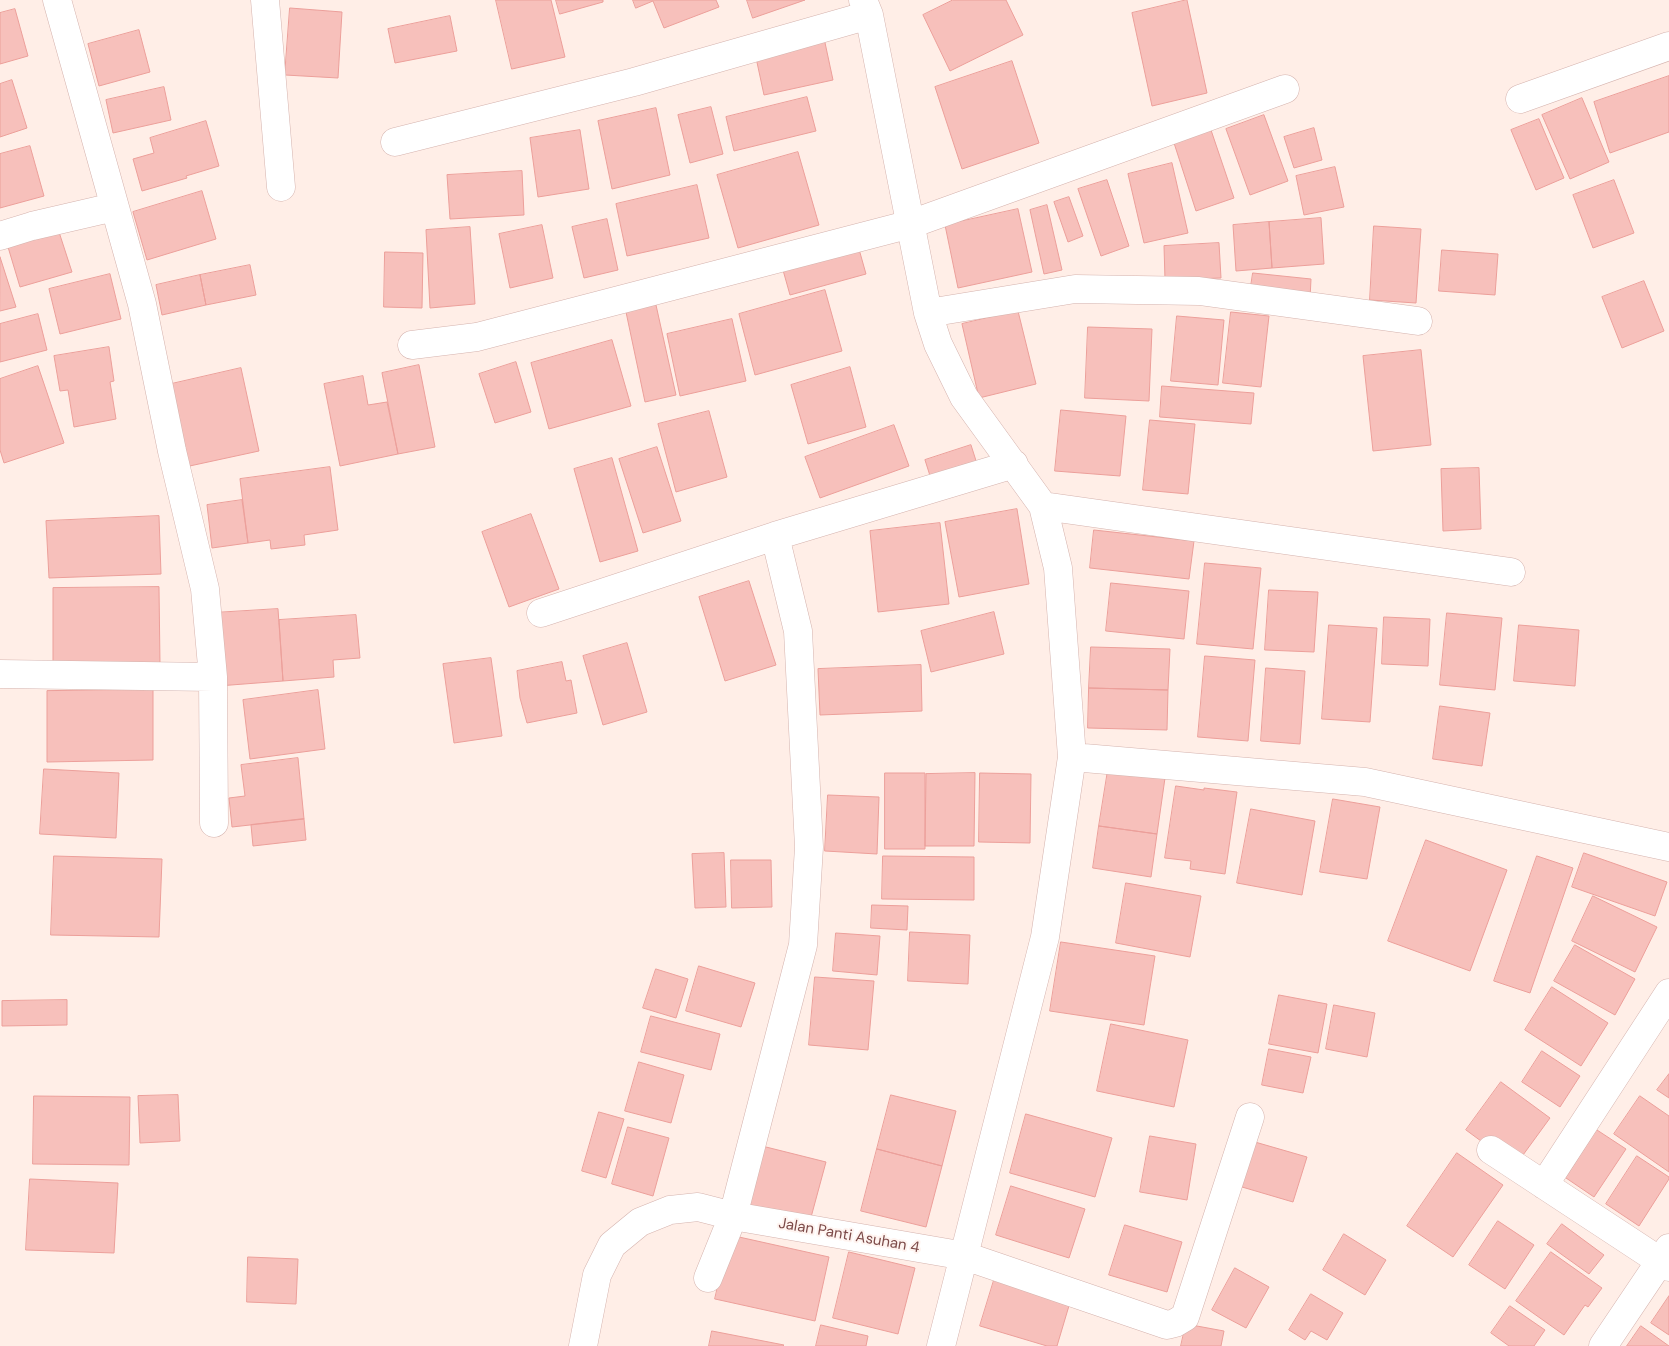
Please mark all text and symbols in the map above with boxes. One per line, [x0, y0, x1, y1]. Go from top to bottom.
street label: Jalan Panti Asuhan 4 [777, 1215, 921, 1257]

